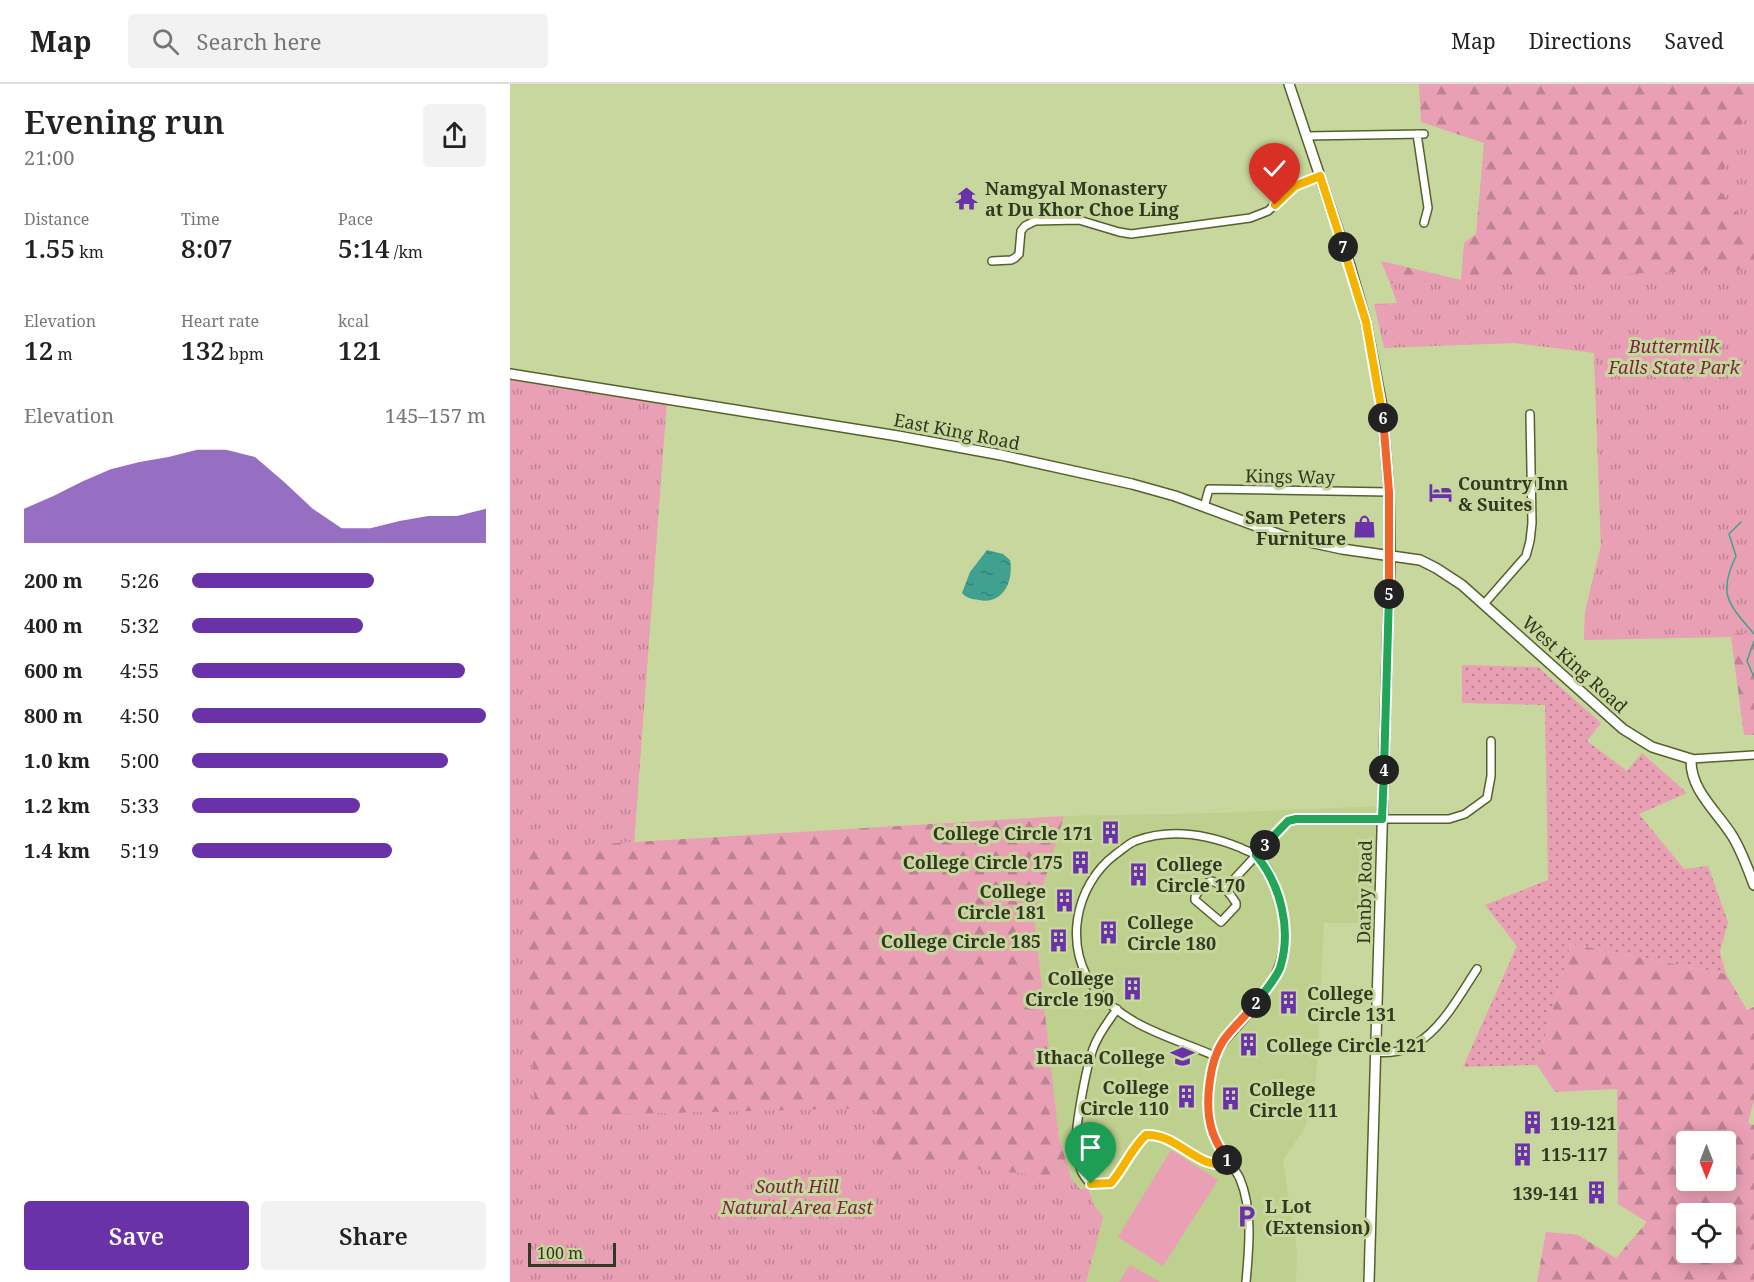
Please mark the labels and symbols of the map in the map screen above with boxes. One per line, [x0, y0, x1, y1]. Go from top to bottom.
pin [1249, 143, 1300, 205]
place label: Namgyal Monastery at Du Khor Choe Ling [985, 176, 1180, 221]
temple icon: Namgyal Monastery at Du Khor Choe Ling [954, 185, 980, 211]
pin: 7 [1328, 232, 1358, 262]
park label: Buttermilk Falls State Park [1607, 334, 1741, 379]
pin: 6 [1368, 403, 1398, 433]
street label: East King Road [892, 407, 1022, 455]
street label: Kings Way [1245, 463, 1336, 489]
place label: Country Inn & Suites [1458, 471, 1568, 516]
hotel icon: Country Inn & Suites [1427, 480, 1453, 506]
place label: Sam Peters Furniture [1245, 505, 1346, 550]
shop icon: Sam Peters Furniture [1351, 514, 1377, 540]
pin: 5 [1374, 579, 1404, 609]
street label: West King Road [1517, 610, 1633, 718]
pin: 4 [1369, 755, 1399, 785]
building icon: College Circle 171 [1098, 820, 1124, 846]
place label: College Circle 171 [933, 821, 1093, 845]
pin: 3 [1250, 830, 1280, 860]
street label: Danby Road [1351, 840, 1377, 944]
building icon: College Circle 175 [1068, 849, 1094, 875]
place label: College Circle 175 [903, 850, 1063, 874]
place label: College Circle 170 [1156, 852, 1245, 897]
building icon: College Circle 170 [1125, 861, 1151, 887]
place label: College Circle 181 [957, 879, 1046, 924]
building icon: College Circle 181 [1051, 888, 1077, 914]
place label: College Circle 180 [1127, 910, 1216, 955]
building icon: College Circle 180 [1096, 919, 1122, 945]
building icon: College Circle 185 [1046, 928, 1072, 954]
place label: College Circle 185 [881, 929, 1041, 953]
place label: College Circle 190 [1025, 966, 1114, 1011]
building icon: College Circle 190 [1119, 975, 1145, 1001]
place label: College Circle 131 [1307, 981, 1396, 1026]
pin: 2 [1241, 988, 1271, 1018]
building icon: College Circle 131 [1276, 990, 1302, 1016]
building icon: College Circle 121 [1235, 1032, 1261, 1058]
place label: College Circle 121 [1266, 1033, 1426, 1057]
school or university icon: Ithaca College [1170, 1044, 1196, 1070]
place label: Ithaca College [1036, 1045, 1165, 1069]
place label: College Circle 110 [1080, 1075, 1169, 1120]
place label: College Circle 111 [1249, 1077, 1338, 1122]
building icon: College Circle 110 [1174, 1084, 1200, 1110]
building icon: College Circle 111 [1218, 1086, 1244, 1112]
building icon: 119-121 [1519, 1110, 1545, 1136]
place label: 119-121 [1550, 1111, 1617, 1135]
pin [1065, 1122, 1116, 1184]
north arrow [1676, 1131, 1736, 1191]
building icon: 115-117 [1510, 1141, 1536, 1167]
place label: 115-117 [1541, 1142, 1608, 1166]
pin: 1 [1212, 1145, 1242, 1175]
park label: South Hill Natural Area East [720, 1174, 873, 1219]
building icon: 139-141 [1584, 1180, 1610, 1206]
place label: 139-141 [1512, 1181, 1579, 1205]
place label: L Lot (Extension) [1265, 1194, 1370, 1239]
parking icon: L Lot (Extension) [1234, 1203, 1260, 1229]
scale bar [528, 1240, 616, 1268]

